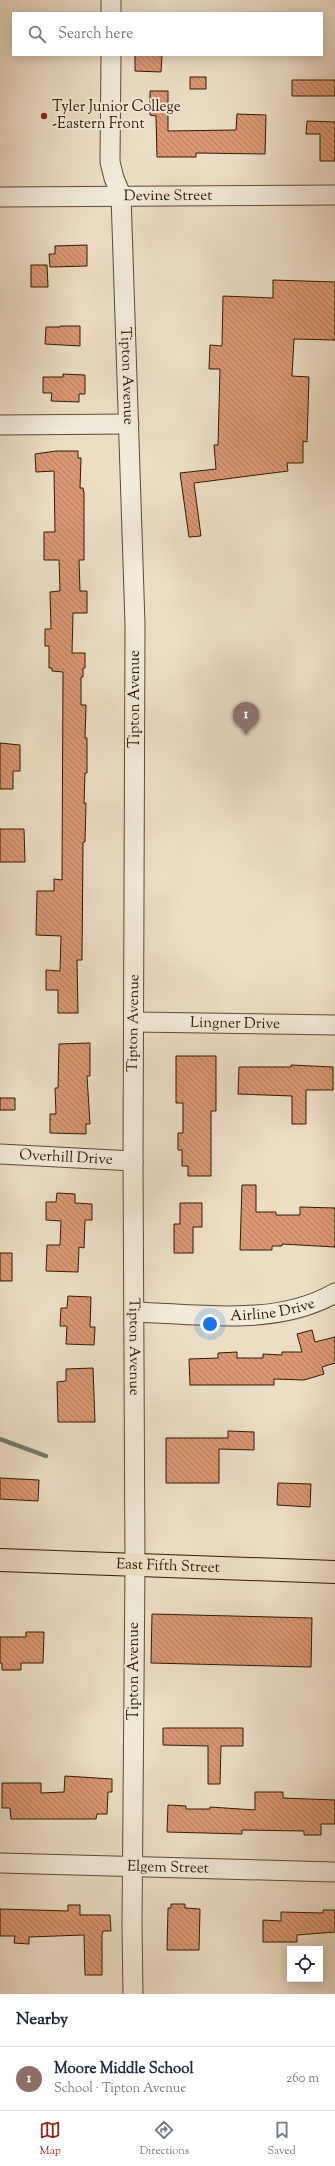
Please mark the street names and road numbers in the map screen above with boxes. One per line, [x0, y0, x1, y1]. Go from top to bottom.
street label: Devine Street [124, 185, 212, 207]
street label: Tipton Avenue [115, 327, 139, 425]
street label: Tipton Avenue [125, 650, 146, 748]
street label: Tipton Avenue [123, 974, 145, 1072]
street label: Lingner Drive [190, 1012, 280, 1035]
street label: Overhill Drive [19, 1145, 113, 1170]
street label: Airline Drive [230, 1293, 318, 1327]
street label: Tipton Avenue [123, 1298, 145, 1396]
street label: East Fifth Street [116, 1554, 220, 1578]
street label: Tipton Avenue [124, 1622, 145, 1720]
street label: Elgem Street [127, 1856, 209, 1879]

